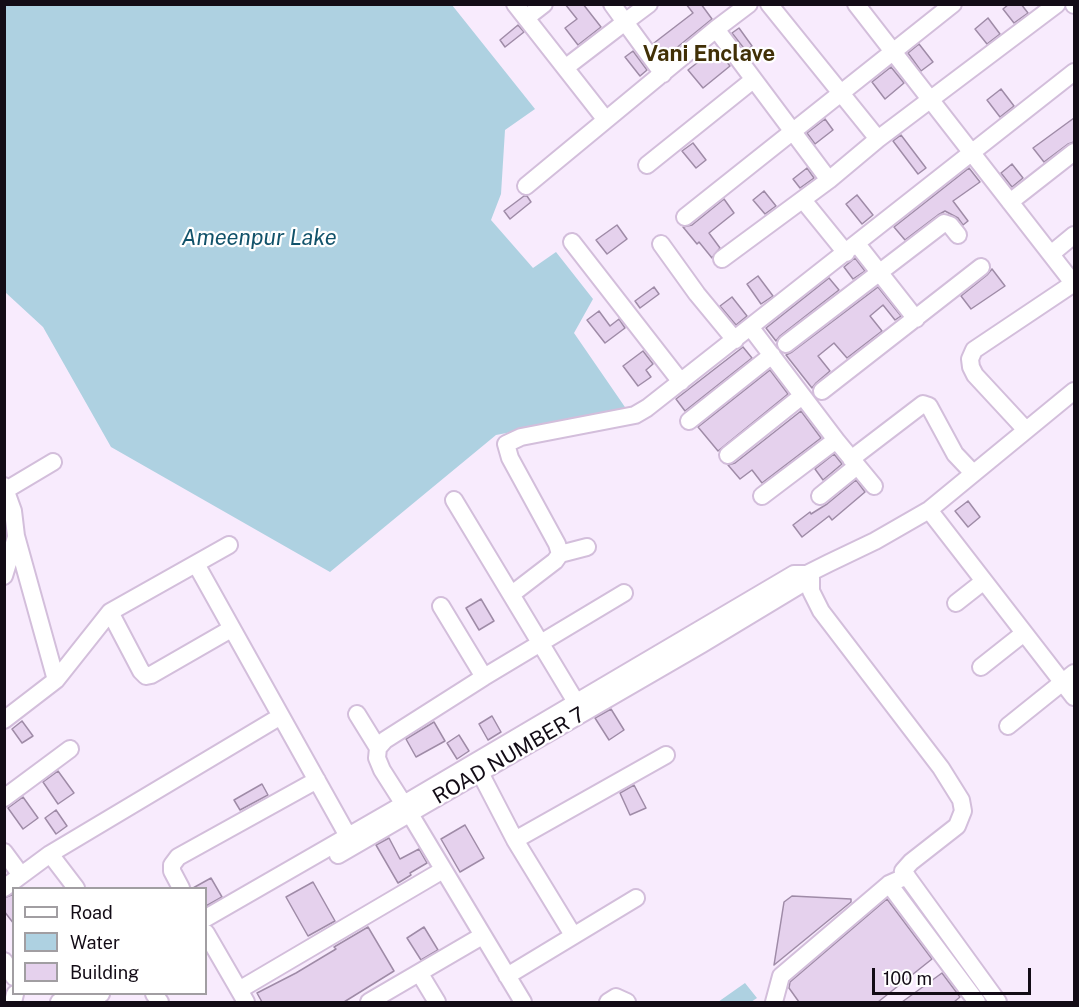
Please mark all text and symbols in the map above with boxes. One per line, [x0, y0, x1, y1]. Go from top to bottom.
district label: Vani Enclave [643, 41, 775, 67]
water label: Ameenpur Lake [181, 225, 337, 251]
street label: ROAD NUMBER 7 [428, 702, 590, 810]
legend [12, 887, 207, 995]
text: Road [70, 902, 113, 923]
text: Water [70, 932, 120, 953]
scale bar [875, 956, 1034, 994]
text: Building [70, 962, 139, 983]
text: 100 m [883, 968, 932, 989]

